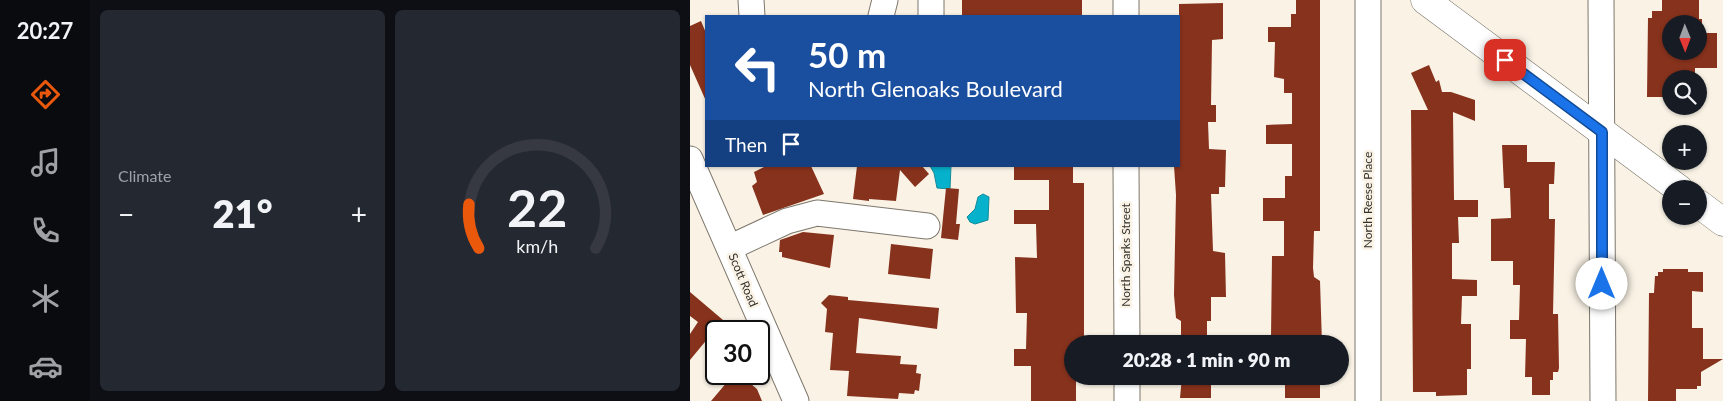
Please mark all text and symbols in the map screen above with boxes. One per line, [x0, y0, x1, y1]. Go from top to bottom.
north arrow [1662, 15, 1708, 60]
map controls [1662, 15, 1707, 225]
text: 20:27 [17, 17, 73, 44]
text: 50 m [808, 33, 886, 75]
icon: left [725, 35, 790, 100]
pin [1484, 39, 1526, 81]
icon: arrive [1491, 46, 1519, 74]
button: search [1662, 70, 1707, 115]
text: North Glenoaks Boulevard [808, 75, 1063, 102]
icon: directions [28, 77, 63, 112]
button: + [1662, 125, 1707, 170]
icon: arrive [777, 130, 805, 158]
text: Then [725, 133, 767, 156]
icon: music [28, 145, 63, 180]
street label: North Reese Place [1360, 152, 1375, 248]
text: Climate [118, 166, 171, 185]
text: 22 [507, 176, 568, 238]
button: − [1662, 180, 1707, 225]
text: 21° [213, 190, 272, 236]
text: − [118, 197, 134, 231]
text: + [351, 197, 367, 231]
street label: North Sparks Street [1118, 202, 1133, 307]
icon: phone [28, 213, 63, 248]
text: km/h [517, 235, 558, 257]
street label: Scott Road [725, 251, 761, 309]
position arrow [1575, 257, 1627, 309]
icon: climate [28, 281, 63, 316]
speed limit sign: 30 [705, 320, 770, 385]
text: 20:28 · 1 min · 90 m [1123, 348, 1290, 371]
icon: car [28, 349, 63, 384]

